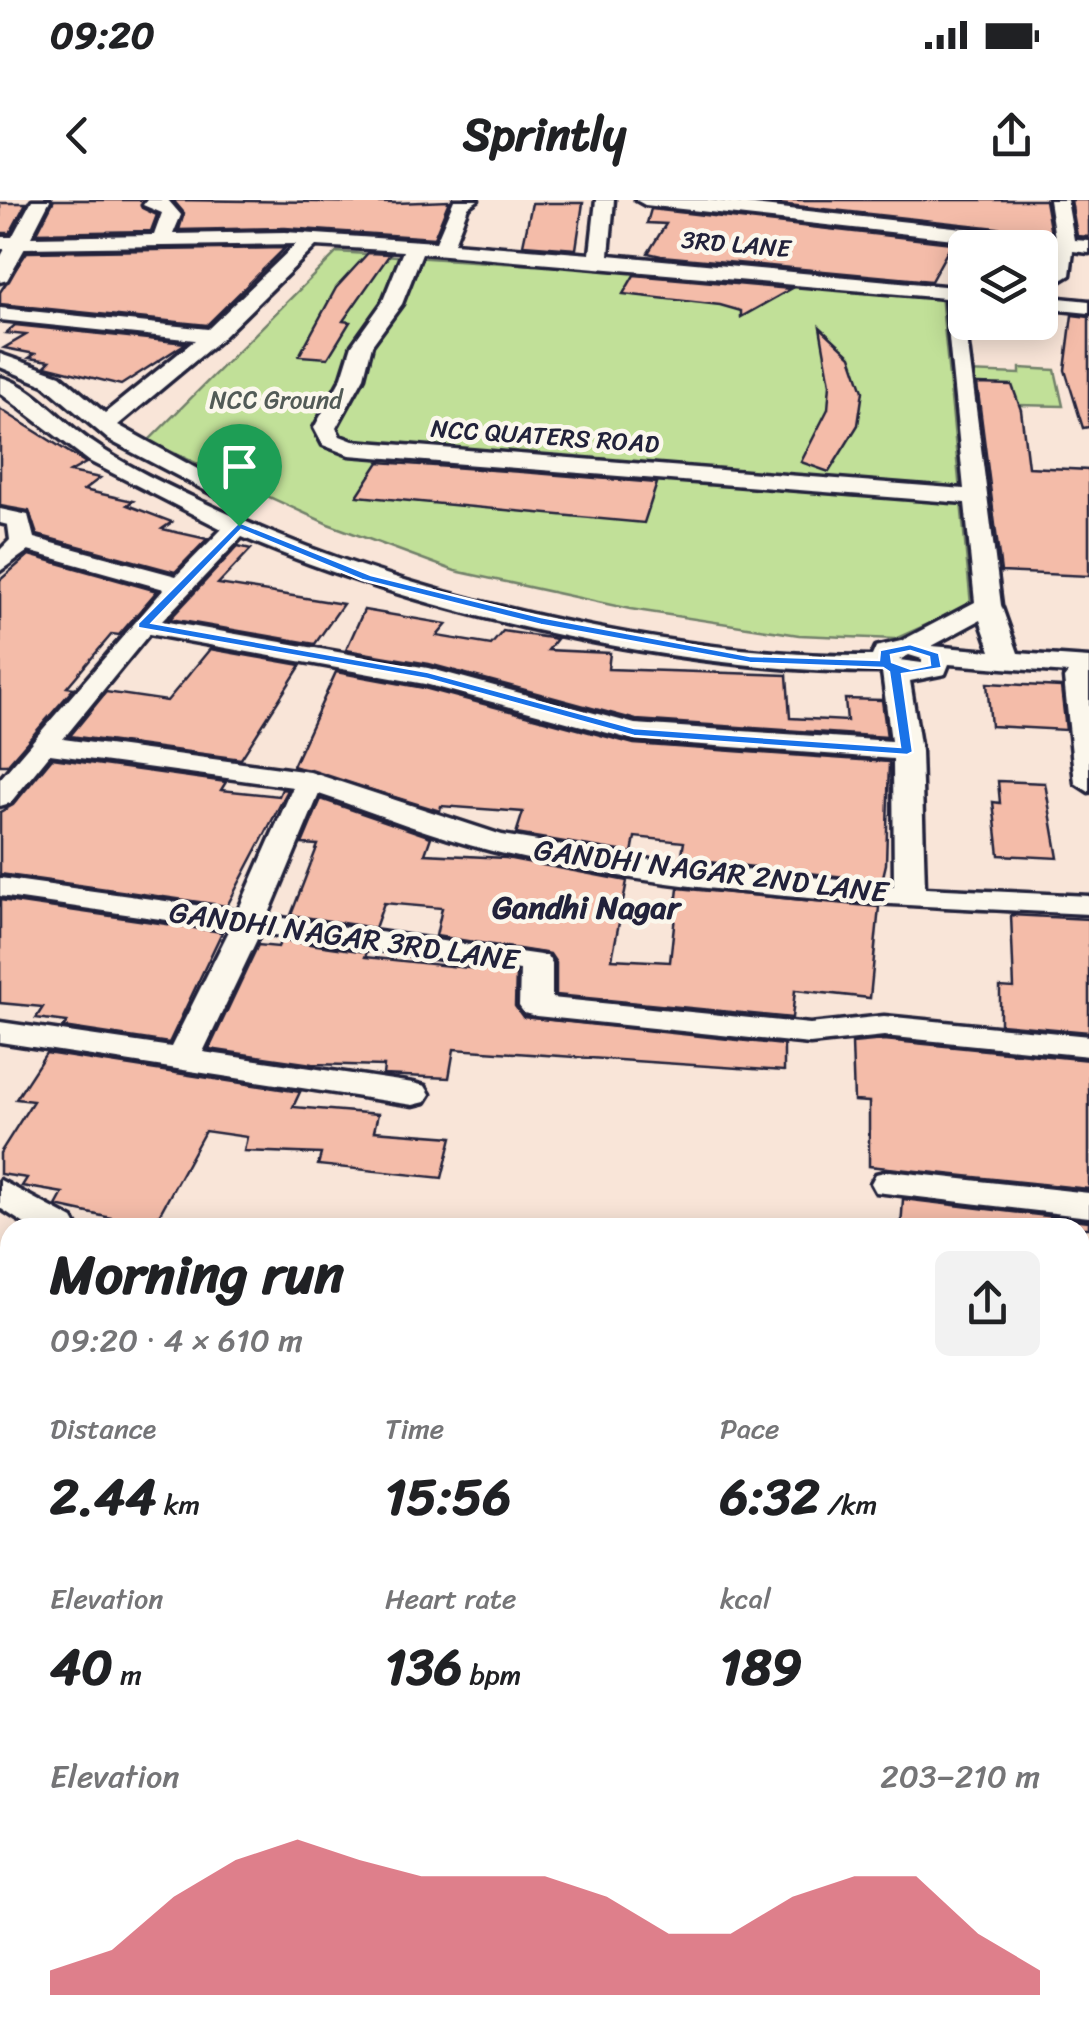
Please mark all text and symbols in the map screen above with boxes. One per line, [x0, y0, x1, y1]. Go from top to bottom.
text: 09:20 [50, 2, 155, 69]
text: Sprintly [463, 95, 626, 175]
icon: back [50, 108, 105, 163]
icon: share [984, 108, 1039, 163]
street label: 3RD LANE [679, 217, 795, 271]
map controls [948, 230, 1058, 340]
button: layers [948, 230, 1058, 340]
park label: NCC Ground [210, 377, 344, 422]
street label: NCC QUATERS ROAD [429, 406, 661, 466]
pin [197, 424, 282, 527]
icon: arrive [212, 439, 267, 494]
street label: GANDHI NAGAR 2ND LANE [531, 823, 893, 920]
district label: Gandhi Nagar [492, 879, 683, 936]
street label: GANDHI NAGAR 3RD LANE [166, 885, 525, 988]
text: Morning run [50, 1226, 344, 1323]
button: share [935, 1251, 1040, 1356]
text: 09:20 · 4 × 610 m [50, 1312, 303, 1369]
text: Distance [50, 1404, 156, 1453]
text: Time [385, 1404, 444, 1453]
text: Pace [720, 1404, 779, 1453]
text: 2.44 [50, 1453, 156, 1542]
text: 15:56 [385, 1453, 511, 1542]
text: 6:32 [720, 1453, 820, 1542]
text: km [156, 1480, 200, 1529]
text: /km [820, 1480, 877, 1529]
text: Elevation [50, 1574, 163, 1623]
text: Heart rate [385, 1574, 516, 1623]
text: kcal [720, 1574, 771, 1623]
text: 40 [50, 1623, 113, 1712]
text: 136 [385, 1623, 462, 1712]
text: 189 [720, 1623, 802, 1712]
text: m [113, 1650, 142, 1699]
text: bpm [462, 1650, 521, 1699]
text: Elevation [50, 1748, 180, 1805]
text: 203–210 m [880, 1748, 1040, 1805]

